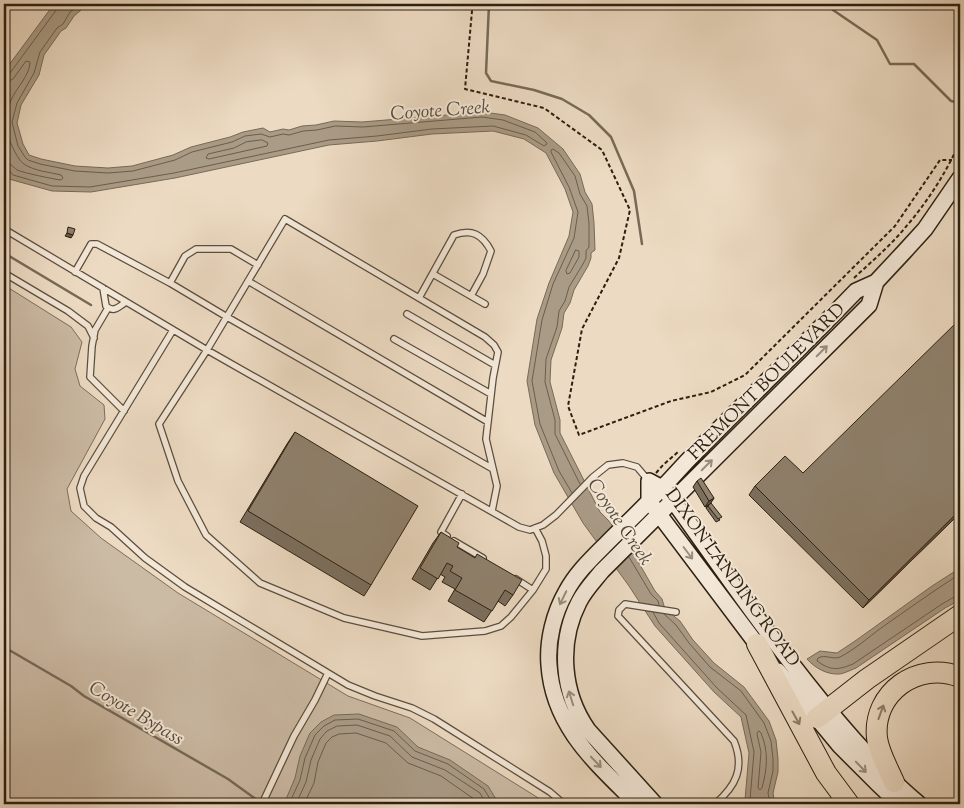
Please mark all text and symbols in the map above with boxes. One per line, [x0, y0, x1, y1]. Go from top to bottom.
water label: Coyote Creek [389, 95, 491, 128]
street label: FREMONT BOULEVARD [683, 298, 852, 467]
one-way arrow [816, 345, 829, 357]
one-way arrow [701, 459, 713, 471]
water label: Coyote Creek [580, 473, 658, 572]
street label: DIXON LANDING ROAD [658, 484, 805, 673]
one-way arrow [682, 546, 693, 559]
one-way arrow [558, 590, 567, 605]
water label: Coyote Bypass [83, 675, 188, 753]
one-way arrow [566, 690, 576, 706]
one-way arrow [877, 705, 886, 721]
one-way arrow [791, 711, 801, 726]
one-way arrow [590, 756, 602, 768]
one-way arrow [855, 761, 867, 773]

